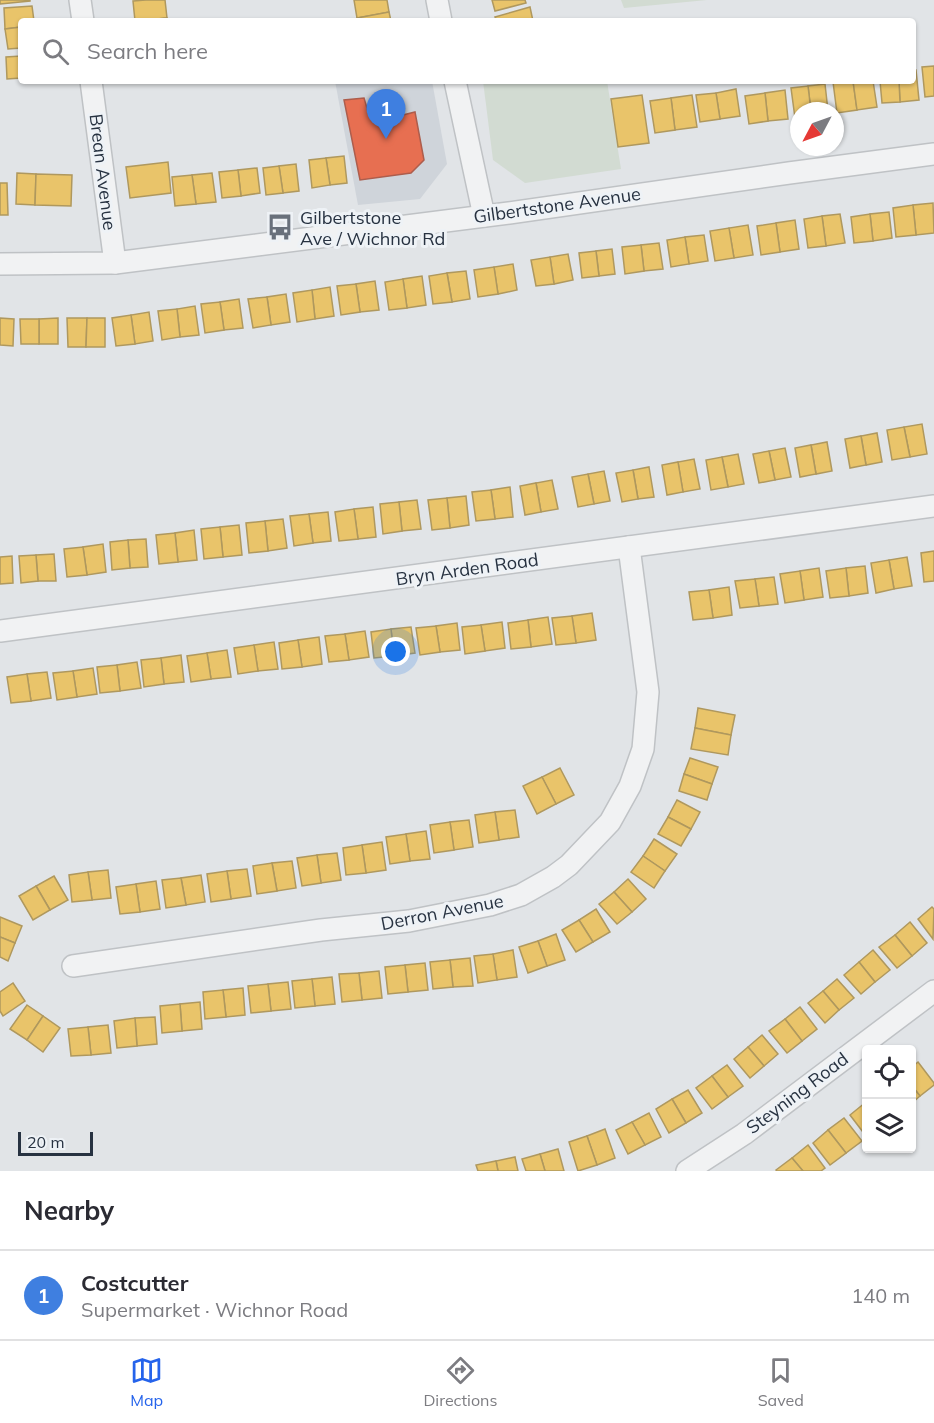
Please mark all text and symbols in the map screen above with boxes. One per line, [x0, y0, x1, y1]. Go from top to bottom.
search box [18, 18, 916, 84]
icon: search [39, 35, 72, 68]
text: Search here [87, 37, 208, 65]
pin: 1 [366, 90, 406, 139]
north arrow [790, 102, 844, 156]
street label: Brean Avenue [84, 112, 122, 232]
street label: Gilbertstone Avenue [472, 182, 642, 228]
place label: Gilbertstone Ave / Wichnor Rd [300, 206, 445, 250]
bus stop icon: Gilbertstone Ave / Wichnor Rd [265, 212, 295, 242]
street label: Bryn Arden Road [394, 548, 540, 590]
your location [381, 637, 410, 666]
street label: Derron Avenue [379, 889, 505, 935]
map controls [862, 1045, 916, 1153]
button: locate [862, 1045, 916, 1099]
street label: Steyning Road [741, 1047, 853, 1139]
button: layers [862, 1099, 916, 1153]
scale bar [18, 1129, 93, 1156]
text: 20 m [27, 1132, 64, 1152]
text: Nearby [24, 1194, 114, 1227]
text: Costcutter [81, 1269, 188, 1297]
text: 1 [38, 1283, 50, 1308]
text: 140 m [851, 1283, 910, 1308]
text: Supermarket · Wichnor Road [81, 1297, 348, 1322]
tab: Map [130, 1354, 163, 1410]
tab: Directions [423, 1354, 497, 1410]
tab: Saved [758, 1354, 804, 1410]

